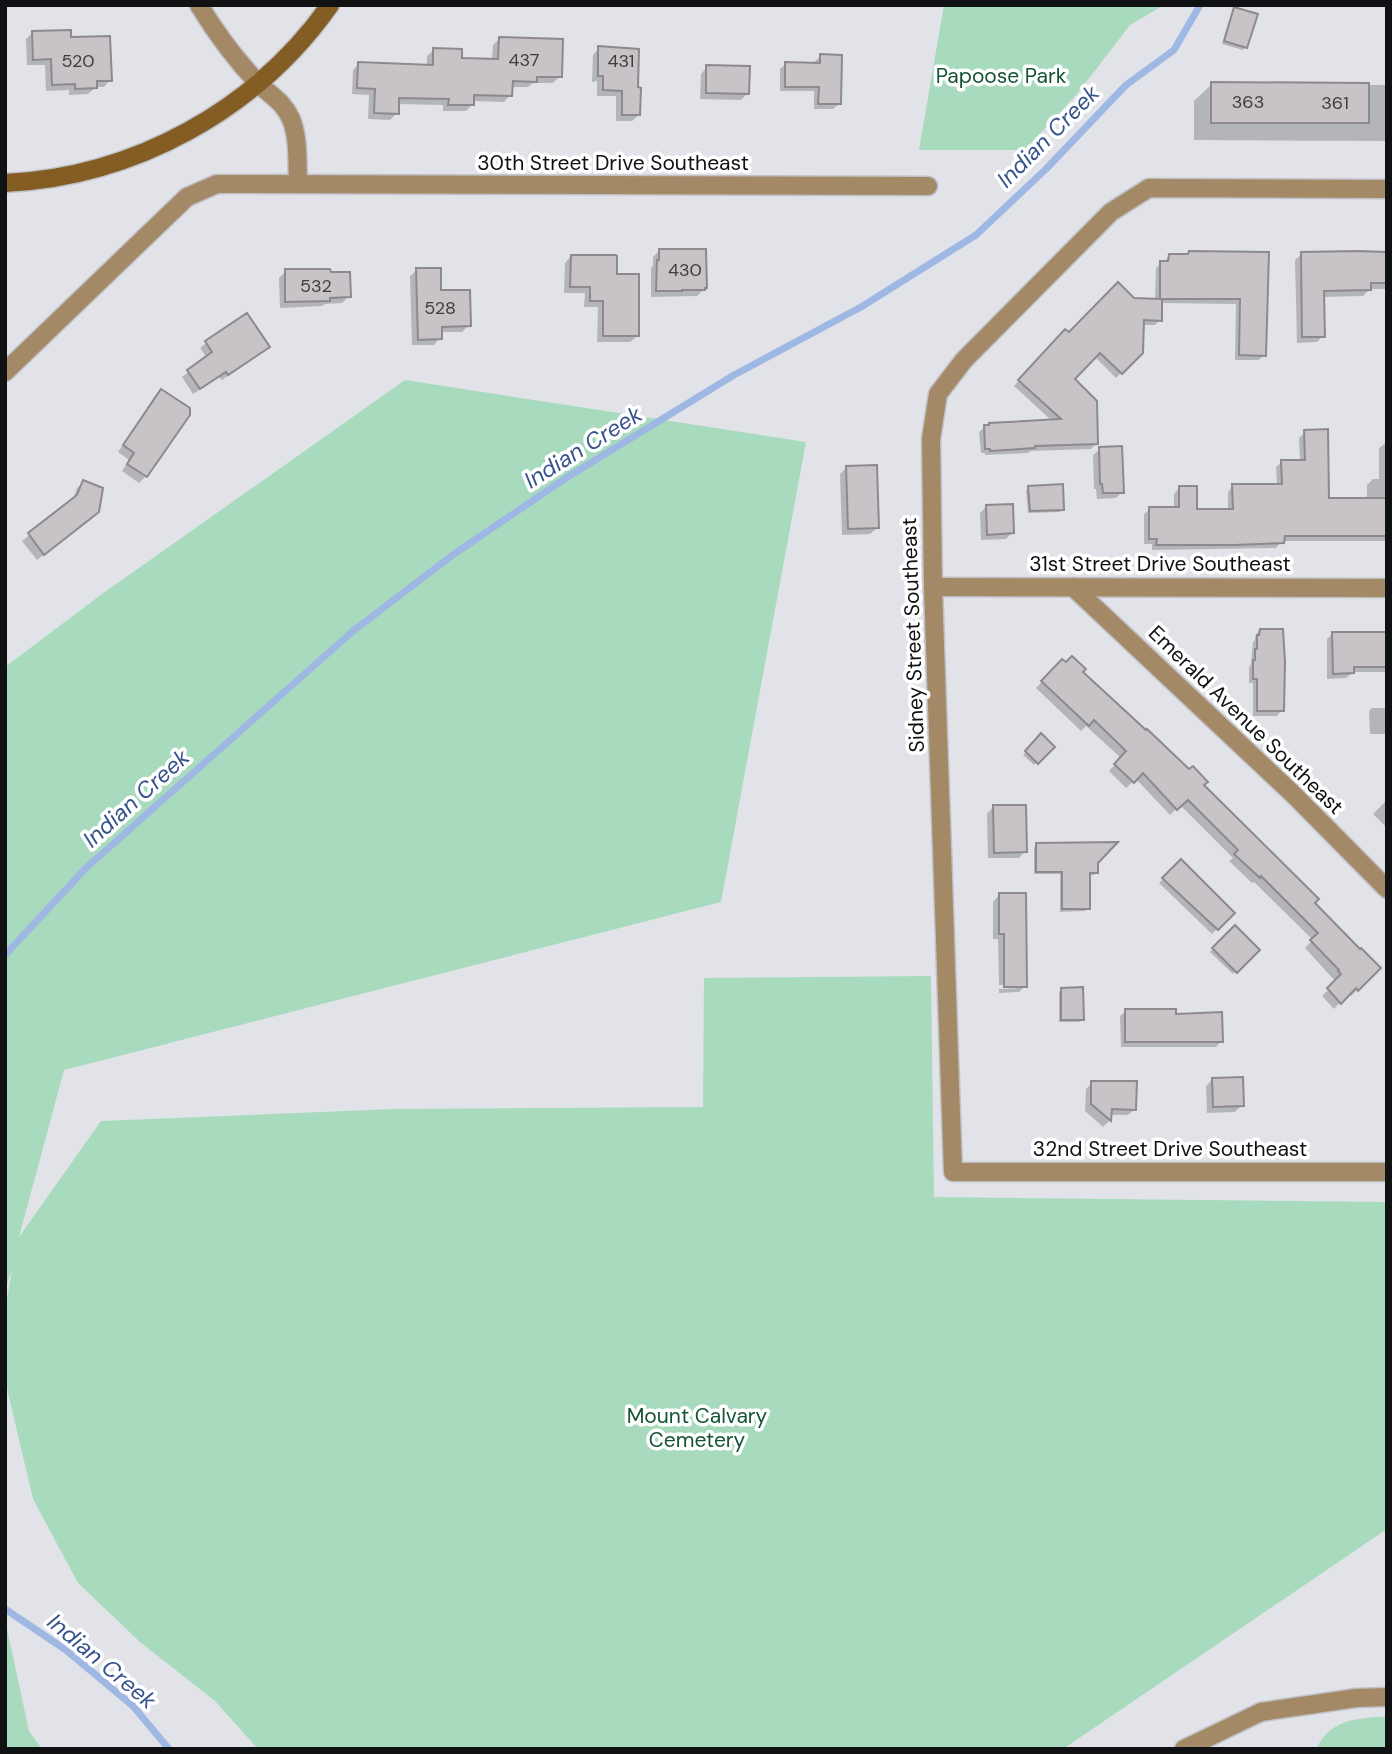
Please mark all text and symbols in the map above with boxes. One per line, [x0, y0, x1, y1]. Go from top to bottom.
house number: 437 [509, 48, 539, 72]
house number: 520 [61, 49, 95, 73]
house number: 431 [608, 49, 634, 73]
park label: Papoose Park [936, 62, 1067, 90]
water label: Indian Creek [990, 78, 1106, 194]
house number: 363 [1232, 90, 1264, 114]
house number: 361 [1321, 91, 1349, 115]
street label: 30th Street Drive Southeast [477, 149, 749, 177]
house number: 430 [668, 258, 702, 282]
house number: 532 [300, 274, 332, 298]
house number: 528 [424, 296, 456, 320]
water label: Indian Creek [518, 399, 648, 495]
street label: Sidney Street Southeast [895, 517, 931, 753]
street label: 31st Street Drive Southeast [1029, 550, 1291, 578]
street label: Emerald Avenue Southeast [1143, 619, 1349, 821]
water label: Indian Creek [76, 742, 196, 854]
street label: 32nd Street Drive Southeast [1033, 1135, 1307, 1163]
park label: Mount Calvary Cemetery [627, 1402, 768, 1454]
water label: Indian Creek [41, 1607, 163, 1716]

